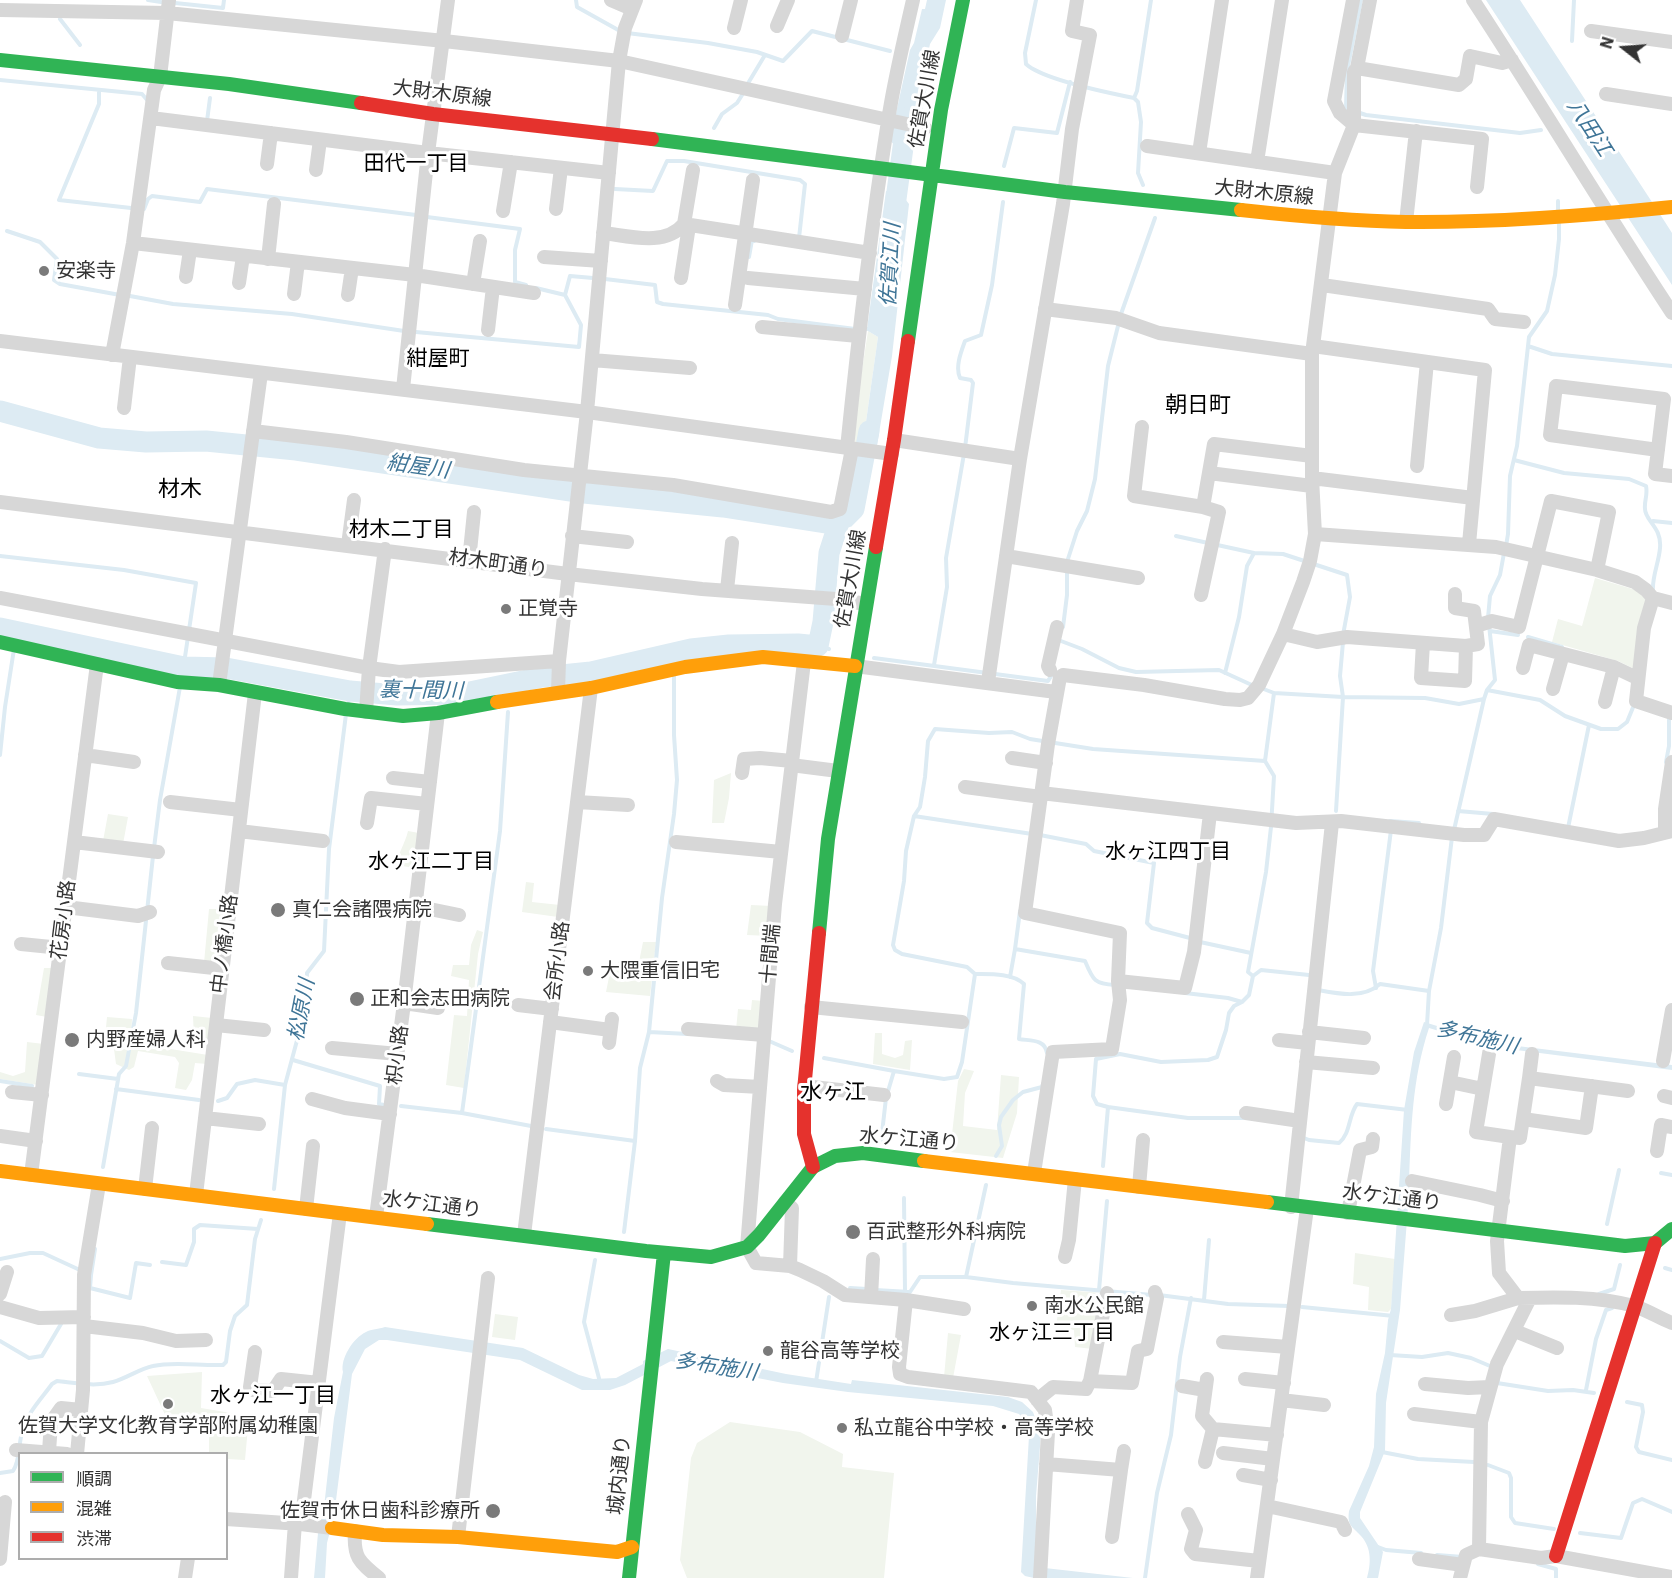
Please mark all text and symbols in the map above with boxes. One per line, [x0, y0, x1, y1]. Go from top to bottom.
north arrow [1594, 18, 1654, 78]
text: N [1596, 34, 1618, 51]
street label: 佐賀大川線 [904, 48, 946, 150]
street label: 大財木原線 [391, 76, 493, 112]
water label: 八田江 [1561, 95, 1617, 161]
district label: 田代一丁目 [364, 151, 468, 177]
street label: 大財木原線 [1213, 176, 1315, 210]
water label: 佐賀江川 [876, 222, 906, 308]
place label: 安楽寺 [56, 259, 116, 283]
marker: 安楽寺 [37, 264, 51, 278]
district label: 紺屋町 [407, 346, 469, 372]
district label: 朝日町 [1165, 393, 1231, 419]
water label: 紺屋川 [385, 450, 451, 484]
district label: 材木 [158, 477, 202, 503]
district label: 材木二丁目 [349, 517, 453, 543]
street label: 佐賀大川線 [830, 528, 872, 630]
street label: 材木町通り [447, 545, 549, 583]
place label: 正覚寺 [518, 597, 578, 621]
marker: 正覚寺 [499, 602, 513, 616]
water label: 裏十間川 [379, 678, 463, 704]
district label: 水ヶ江四丁目 [1105, 839, 1231, 865]
district label: 水ヶ江二丁目 [368, 849, 494, 875]
street label: 花房小路 [47, 879, 81, 961]
street label: 中ノ橋小路 [207, 893, 243, 995]
place label: 真仁会諸隈病院 [292, 898, 432, 922]
marker: 真仁会諸隈病院 [269, 901, 287, 919]
street label: 会所小路 [541, 920, 575, 1002]
street label: 十間端 [756, 923, 786, 985]
place label: 大隈重信旧宅 [600, 959, 720, 983]
marker: 大隈重信旧宅 [581, 964, 595, 978]
water label: 松原川 [284, 977, 320, 1043]
place label: 正和会志田病院 [370, 987, 510, 1011]
marker: 正和会志田病院 [348, 990, 366, 1008]
water label: 多布施川 [1433, 1016, 1521, 1060]
street label: 枳小路 [382, 1024, 414, 1086]
place label: 内野産婦人科 [86, 1028, 206, 1052]
marker: 内野産婦人科 [63, 1031, 81, 1049]
district label: 水ヶ江 [800, 1080, 866, 1106]
street label: 水ケ江通り [858, 1124, 960, 1156]
street label: 水ケ江通り [1341, 1180, 1443, 1216]
street label: 水ケ江通り [381, 1187, 483, 1223]
place label: 百武整形外科病院 [866, 1220, 1026, 1244]
marker: 百武整形外科病院 [844, 1223, 862, 1241]
place label: 南水公民館 [1044, 1294, 1144, 1318]
marker: 南水公民館 [1025, 1299, 1039, 1313]
district label: 水ヶ江三丁目 [989, 1320, 1115, 1346]
place label: 龍谷高等学校 [780, 1339, 900, 1363]
marker: 龍谷高等学校 [761, 1344, 775, 1358]
water label: 多布施川 [673, 1348, 759, 1386]
district label: 水ヶ江一丁目 [210, 1383, 336, 1409]
marker: 佐賀大学文化教育学部附属幼稚園 [161, 1397, 175, 1411]
place label: 佐賀大学文化教育学部附属幼稚園 [18, 1414, 318, 1438]
place label: 私立龍谷中学校・高等学校 [854, 1416, 1094, 1440]
marker: 私立龍谷中学校・高等学校 [835, 1421, 849, 1435]
street label: 城内通り [604, 1434, 636, 1516]
legend [18, 1452, 228, 1560]
text: 順調 [76, 1467, 112, 1490]
text: 混雑 [76, 1497, 112, 1520]
place label: 佐賀市休日歯科診療所 [280, 1499, 480, 1523]
marker: 佐賀市休日歯科診療所 [484, 1502, 502, 1520]
text: 渋滞 [76, 1527, 112, 1550]

